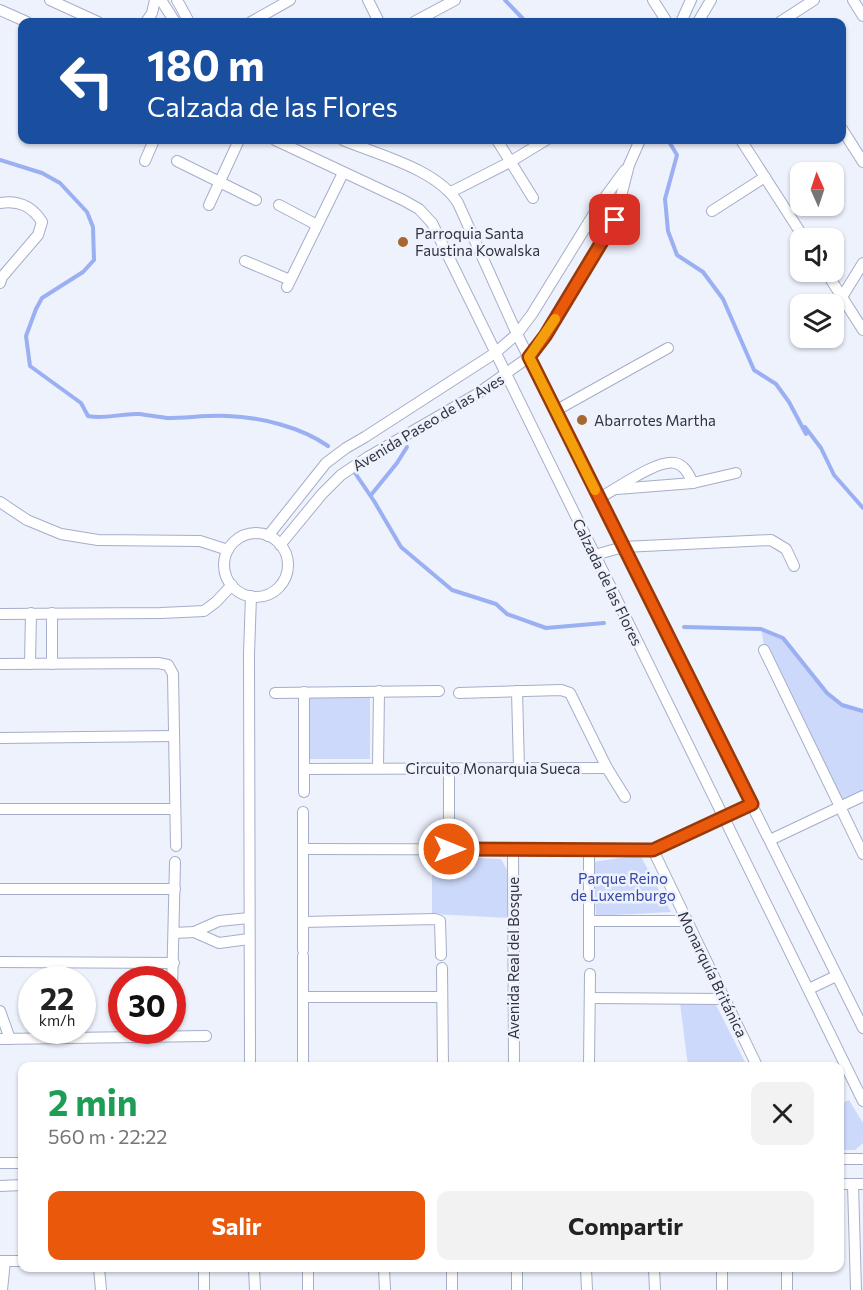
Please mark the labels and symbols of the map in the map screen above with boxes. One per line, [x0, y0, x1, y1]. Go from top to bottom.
north arrow [790, 162, 844, 216]
pin [589, 194, 640, 245]
place label: Parroquia Santa Faustina Kowalska [415, 224, 540, 259]
marker: Parroquia Santa Faustina Kowalska [396, 235, 410, 249]
street label: Avenida Paseo de las Aves [349, 370, 507, 474]
place label: Abarrotes Martha [594, 411, 716, 429]
marker: Abarrotes Martha [575, 413, 589, 427]
street label: Calzada de las Flores [569, 515, 647, 649]
street label: Circuito Monarquia Sueca [406, 759, 580, 777]
position arrow [417, 817, 481, 881]
park label: Parque Reino de Luxemburgo [570, 869, 676, 904]
street label: Avenida Real del Bosque [504, 877, 522, 1039]
street label: Monarquía Británica [675, 908, 751, 1040]
speed limit sign: 30 [108, 966, 186, 1044]

